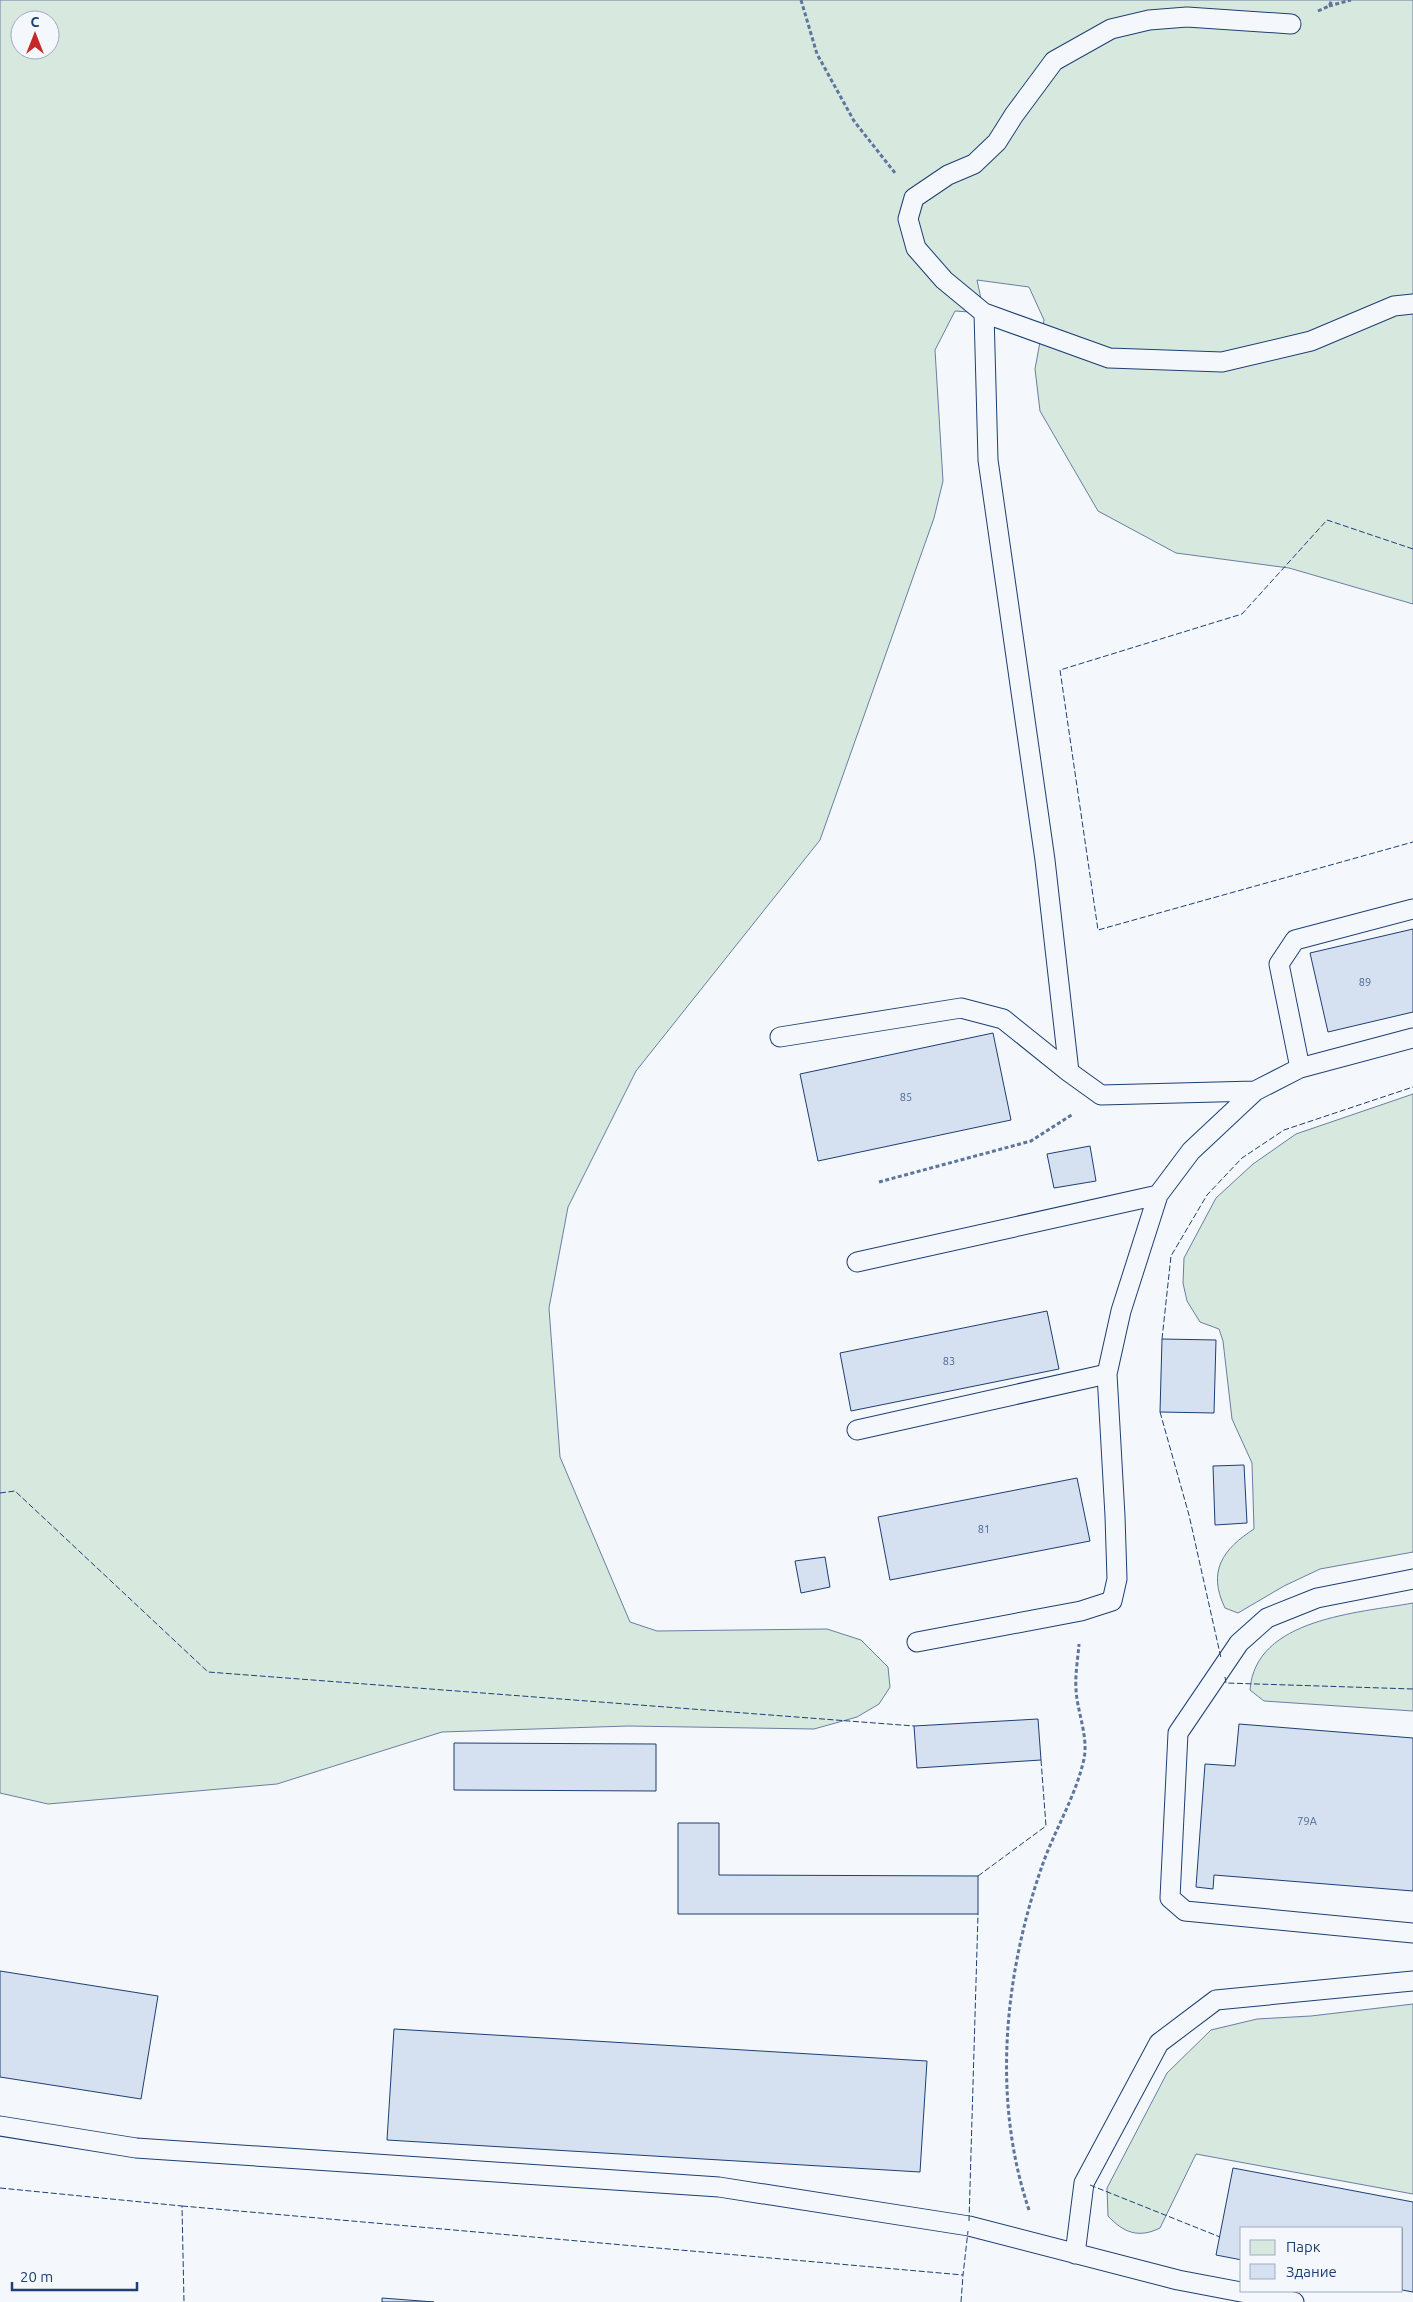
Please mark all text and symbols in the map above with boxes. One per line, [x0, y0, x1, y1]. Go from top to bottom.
north arrow [10, 10, 60, 60]
text: С [31, 14, 40, 30]
house number: 89 [1359, 976, 1371, 988]
house number: 85 [900, 1091, 912, 1103]
house number: 83 [943, 1355, 955, 1367]
house number: 81 [978, 1523, 990, 1535]
house number: 79А [1297, 1815, 1318, 1827]
legend [1240, 2227, 1403, 2292]
text: Парк [1286, 2238, 1321, 2255]
scale bar [12, 2260, 138, 2292]
text: Здание [1286, 2263, 1337, 2280]
text: 20 m [20, 2268, 53, 2285]

